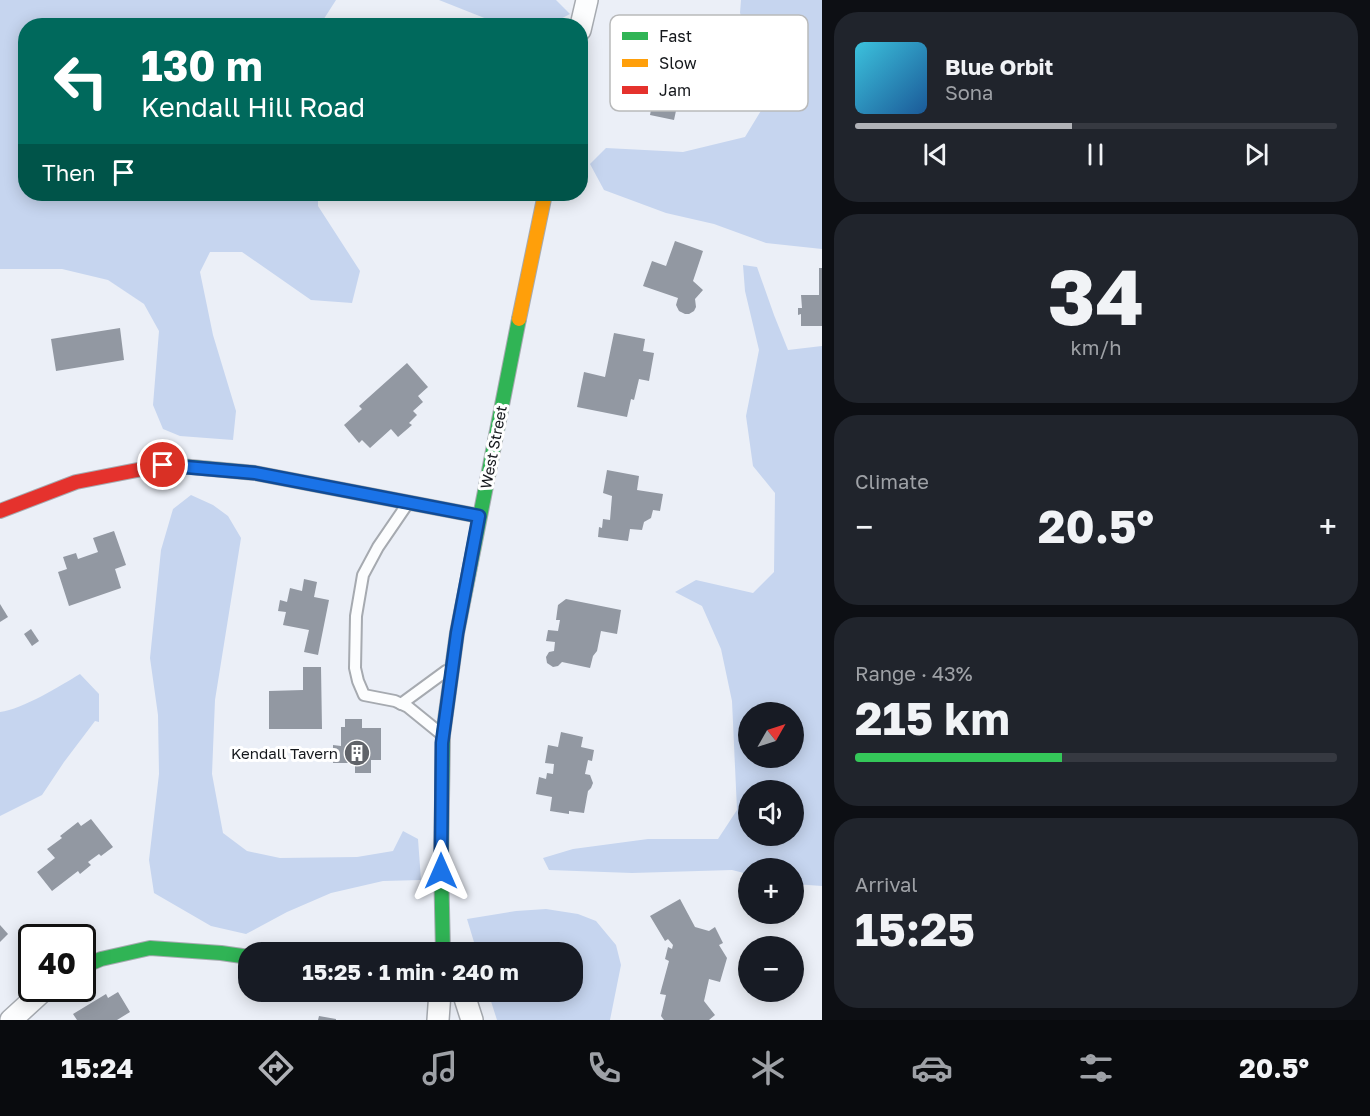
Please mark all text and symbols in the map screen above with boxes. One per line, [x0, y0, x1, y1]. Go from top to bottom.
legend [610, 15, 808, 111]
text: Fast [659, 26, 692, 46]
text: 130 m [141, 40, 263, 90]
icon: left [42, 42, 120, 120]
text: Slow [659, 53, 697, 73]
text: Blue Orbit [945, 53, 1053, 80]
text: Jam [659, 80, 691, 100]
text: Sona [945, 80, 993, 104]
text: Kendall Hill Road [141, 91, 365, 123]
icon: previous [919, 138, 952, 171]
icon: pause [1079, 138, 1112, 171]
icon: next [1240, 138, 1273, 171]
icon: arrive [107, 156, 140, 189]
text: Then [42, 159, 95, 186]
text: 34 [1048, 249, 1144, 342]
text: km/h [1071, 335, 1121, 359]
street label: West Street [476, 404, 510, 490]
pin [137, 439, 188, 490]
icon: arrive [146, 448, 179, 481]
text: Climate [855, 469, 929, 493]
text: 20.5° [1038, 499, 1154, 553]
text: − [855, 507, 873, 546]
text: + [1319, 507, 1337, 546]
text: Range · 43% [855, 661, 973, 685]
text: 215 km [855, 691, 1010, 745]
north arrow [738, 702, 804, 768]
map controls [738, 702, 804, 1002]
building icon: Kendall Tavern [342, 738, 372, 768]
place label: Kendall Tavern [231, 744, 338, 762]
button: sound [738, 780, 804, 846]
position arrow [409, 839, 473, 903]
button: + [738, 858, 804, 924]
text: Arrival [855, 872, 918, 896]
text: 15:25 [855, 902, 975, 956]
speed limit sign: 40 [18, 924, 96, 1002]
button: − [738, 936, 804, 1002]
text: 15:25 · 1 min · 240 m [302, 958, 519, 985]
icon: directions [255, 1047, 297, 1089]
icon: music [419, 1047, 461, 1089]
icon: phone [583, 1047, 625, 1089]
icon: climate [747, 1047, 789, 1089]
icon: car [911, 1047, 953, 1089]
icon: filters [1075, 1047, 1117, 1089]
text: 15:24 [61, 1052, 133, 1084]
text: 20.5° [1239, 1052, 1309, 1084]

